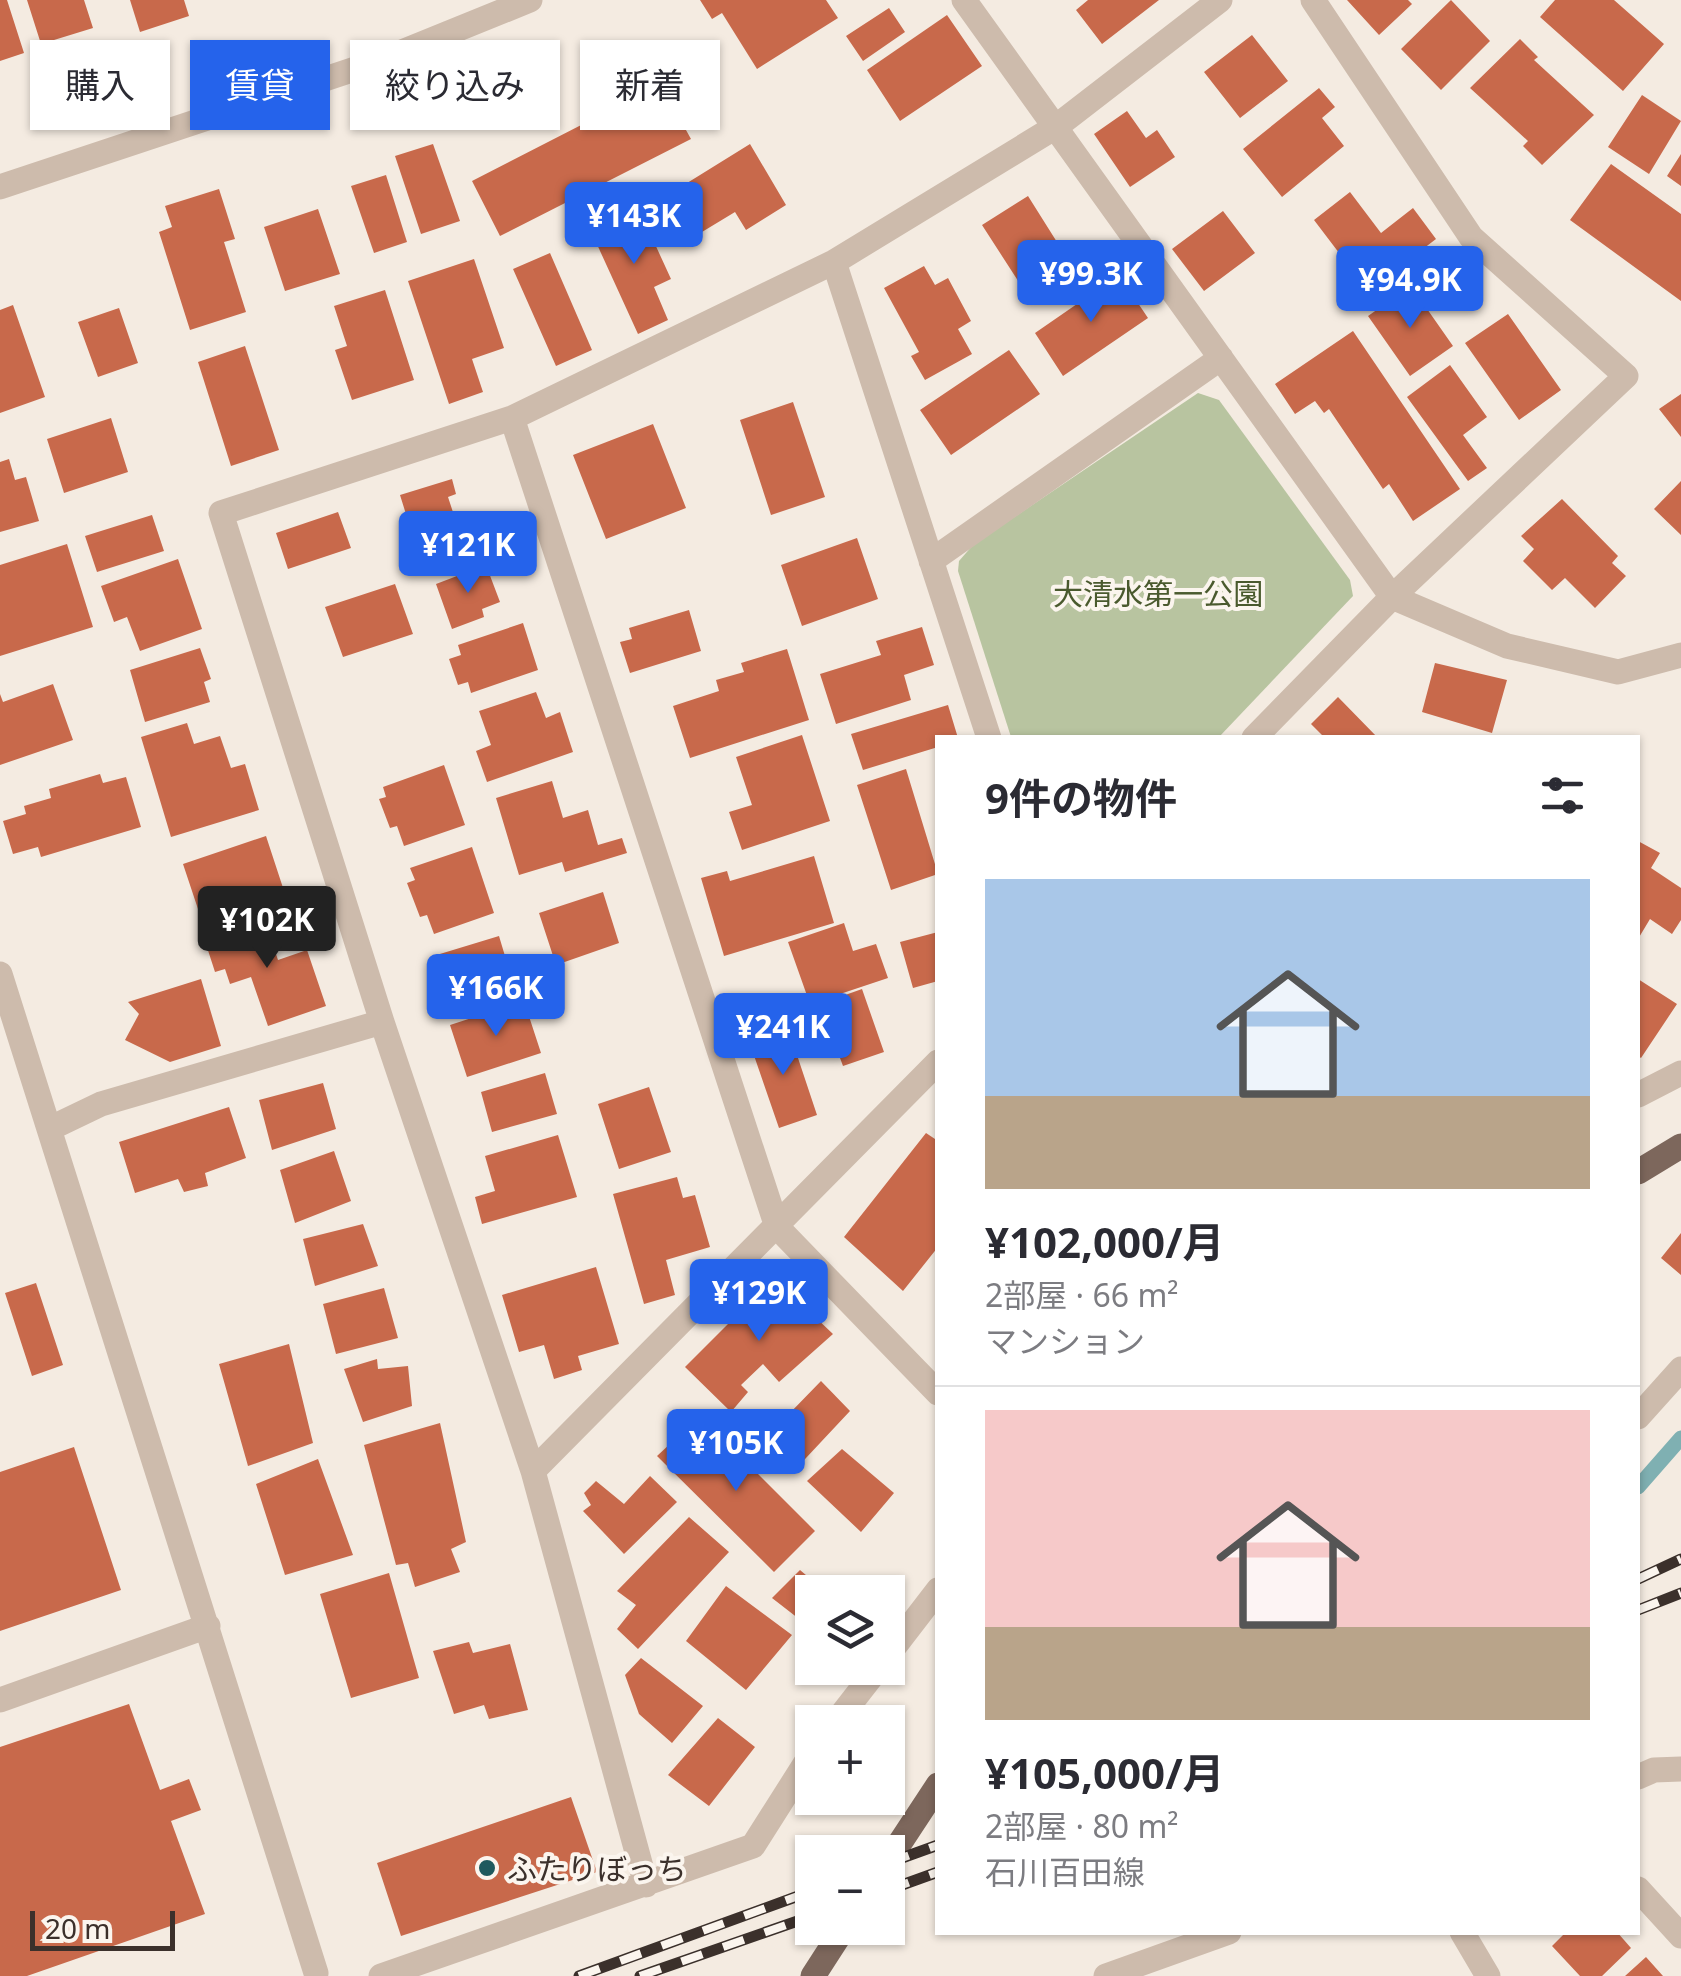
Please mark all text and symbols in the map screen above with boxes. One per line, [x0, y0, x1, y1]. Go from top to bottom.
chip: 購入 [30, 40, 170, 130]
chip: 賃貸 [190, 40, 330, 130]
chip: 絞り込み [350, 40, 560, 130]
chip: 新着 [580, 40, 720, 130]
pin: ¥143K [564, 182, 704, 267]
text: ¥143K [587, 193, 681, 236]
pin: ¥99.3K [1010, 240, 1172, 325]
pin: ¥94.9K [1329, 246, 1491, 331]
text: ¥99.3K [1039, 251, 1143, 294]
text: ¥94.9K [1358, 257, 1462, 300]
pin: ¥121K [398, 511, 538, 596]
text: ¥121K [421, 522, 515, 565]
park label: 大清水第一公園 [1053, 573, 1263, 614]
icon: filters [1535, 768, 1590, 823]
text: 9件の物件 [985, 769, 1177, 826]
pin: ¥102K [197, 886, 337, 971]
text: ¥102K [220, 897, 314, 940]
icon: home [1198, 944, 1378, 1124]
pin: ¥166K [426, 954, 566, 1039]
text: ¥166K [449, 965, 543, 1008]
pin: ¥241K [713, 993, 853, 1078]
text: ¥241K [736, 1004, 830, 1047]
text: ¥102,000/月 [985, 1213, 1225, 1270]
pin: ¥129K [689, 1259, 829, 1344]
text: ¥129K [712, 1270, 806, 1313]
text: 2部屋 · 66 m² [985, 1273, 1179, 1316]
text: マンション [985, 1319, 1145, 1362]
pin: ¥105K [666, 1409, 806, 1494]
text: ¥105K [689, 1420, 783, 1463]
icon: home [1198, 1475, 1378, 1655]
map controls [795, 1575, 905, 1945]
button: layers [795, 1575, 905, 1685]
button: + [795, 1705, 905, 1815]
text: ¥105,000/月 [985, 1744, 1225, 1801]
text: 2部屋 · 80 m² [985, 1804, 1179, 1847]
button: − [795, 1835, 905, 1945]
place label: ふたりぼっち [507, 1848, 687, 1889]
text: 石川百田線 [985, 1850, 1145, 1893]
marker: ふたりぼっち [476, 1857, 498, 1879]
scale bar [30, 1906, 175, 1950]
text: 20 m [45, 1909, 111, 1947]

